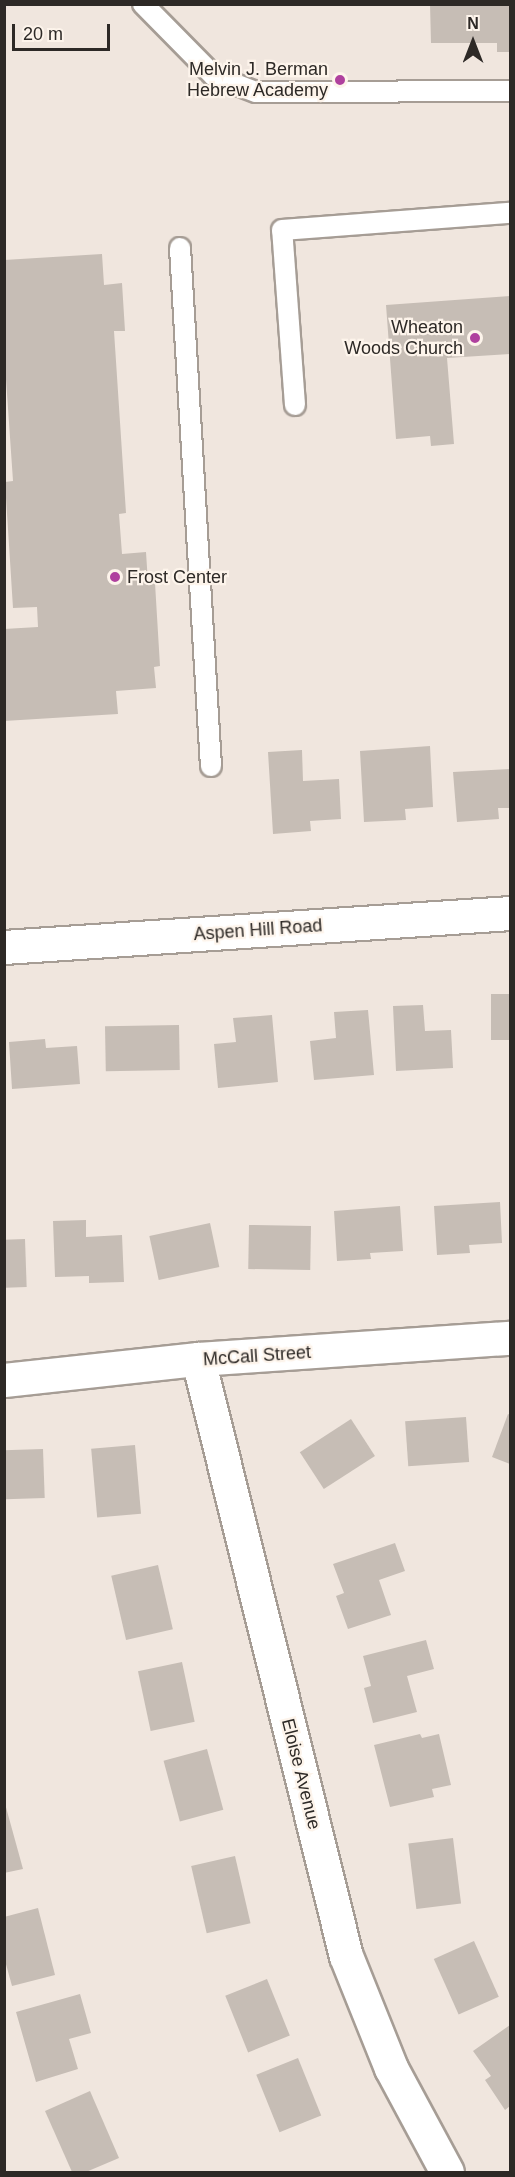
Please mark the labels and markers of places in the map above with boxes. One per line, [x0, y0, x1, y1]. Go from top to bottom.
place label: Melvin J. Berman Hebrew Academy [186, 59, 328, 101]
marker: Melvin J. Berman Hebrew Academy [333, 73, 347, 87]
place label: Wheaton Woods Church [344, 317, 463, 360]
marker: Wheaton Woods Church [468, 331, 482, 345]
place label: Frost Center [127, 566, 227, 588]
marker: Frost Center [108, 570, 122, 584]

